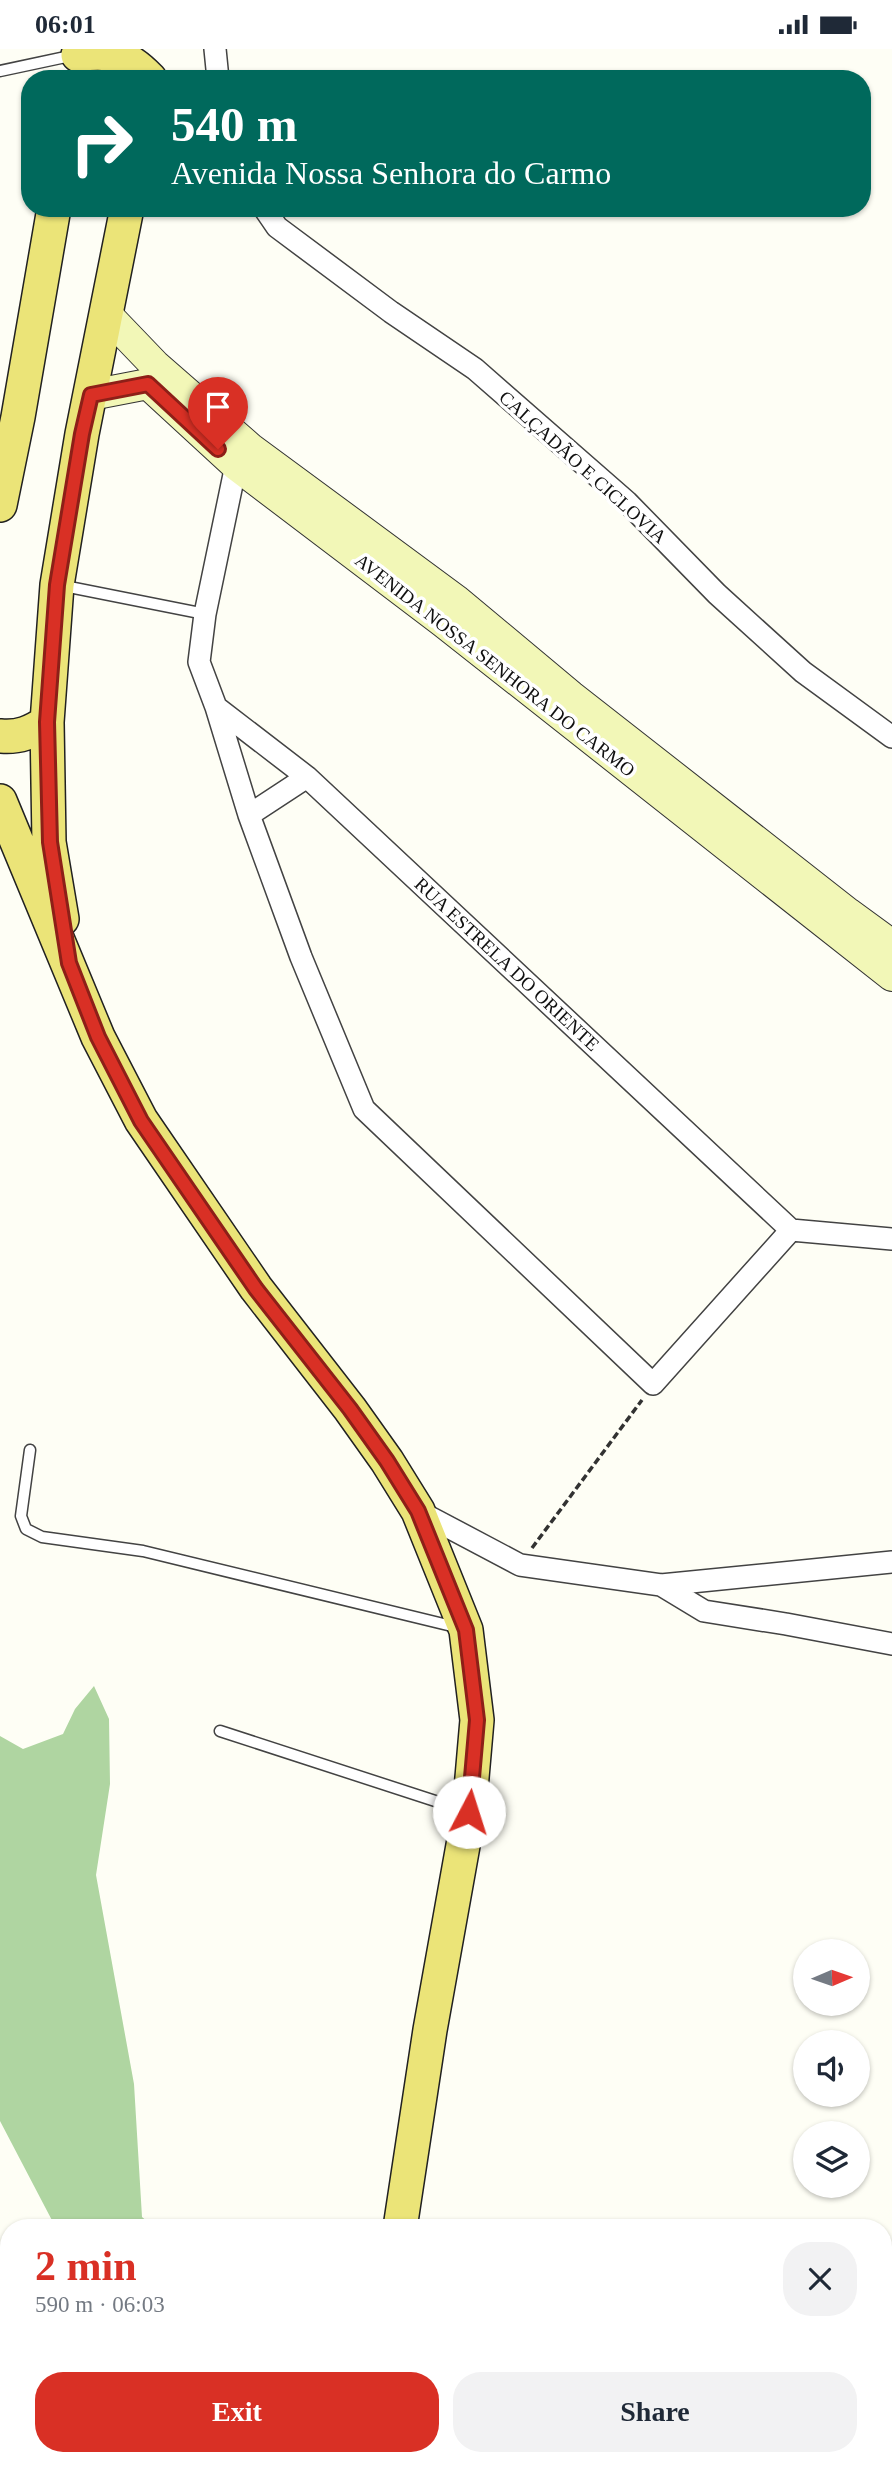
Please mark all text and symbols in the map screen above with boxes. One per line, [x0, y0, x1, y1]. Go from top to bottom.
text: 06:01 [35, 10, 96, 39]
text: 540 m [171, 97, 298, 152]
icon: right [56, 98, 147, 189]
text: Avenida Nossa Senhora do Carmo [171, 155, 611, 191]
pin [188, 377, 248, 449]
street label: CALÇADÃO E CICLOVIA [495, 386, 671, 548]
icon: arrive [199, 388, 237, 426]
street label: AVENIDA NOSSA SENHORA DO CARMO [351, 549, 639, 781]
street label: RUA ESTRELA DO ORIENTE [410, 873, 604, 1055]
position arrow [432, 1775, 506, 1849]
north arrow [793, 1939, 870, 2016]
map controls [793, 1939, 870, 2198]
button: sound [793, 2030, 870, 2107]
button: layers [793, 2121, 870, 2198]
button: close [783, 2242, 857, 2316]
text: 2 min [35, 2243, 137, 2289]
text: 590 m · 06:03 [35, 2292, 165, 2317]
button: Exit [35, 2372, 439, 2452]
button: Share [453, 2372, 857, 2452]

